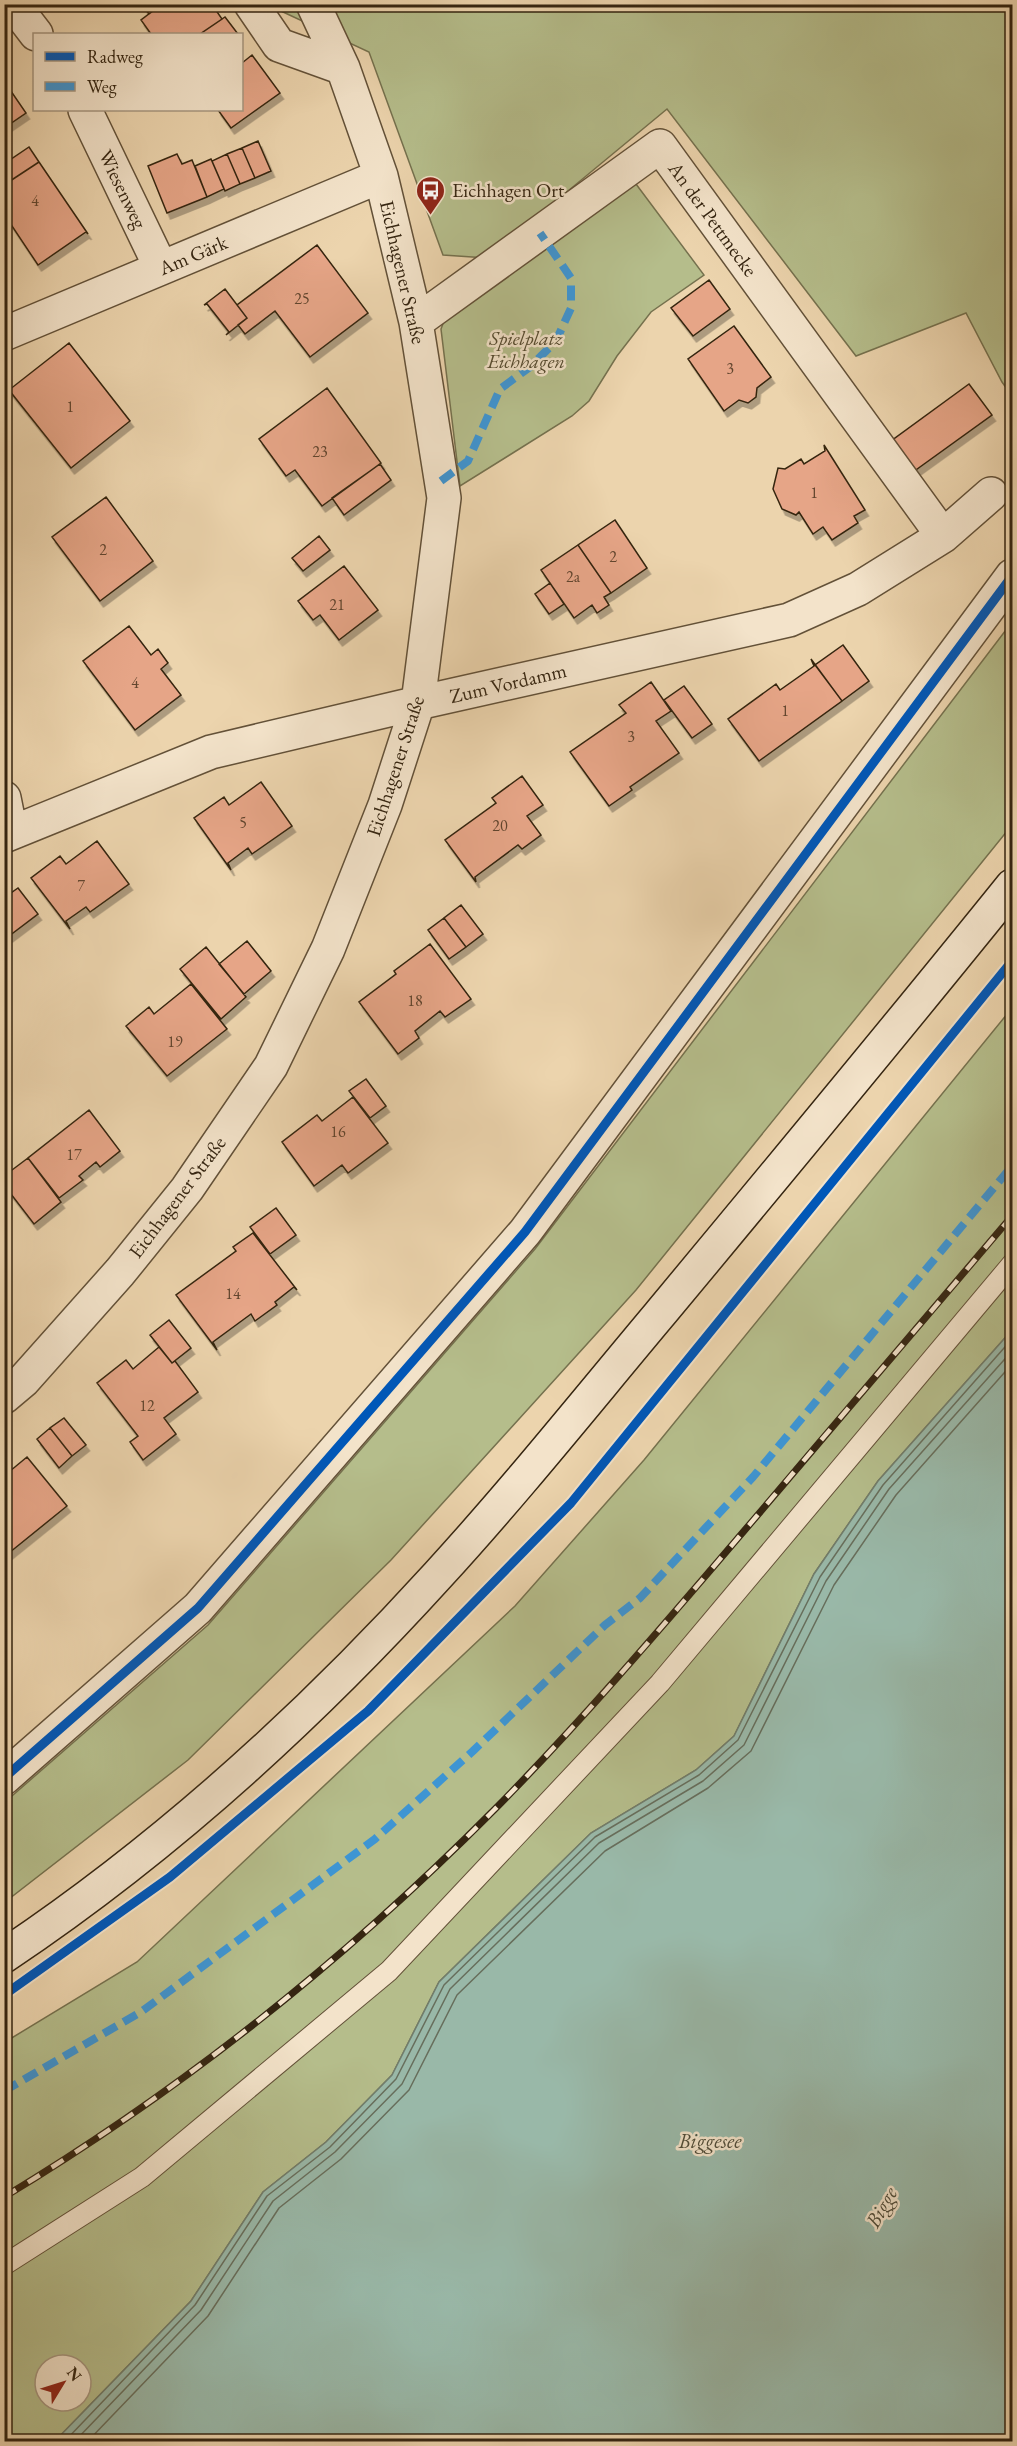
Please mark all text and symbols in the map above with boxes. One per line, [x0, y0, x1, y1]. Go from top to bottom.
legend [33, 33, 243, 111]
text: Radweg [87, 45, 143, 68]
text: Weg [87, 75, 117, 98]
street label: Wiesenweg [93, 145, 153, 233]
street label: An der Pettmecke [662, 156, 764, 282]
bus stop icon: Eichhagen Ort [415, 174, 447, 216]
place label: Eichhagen Ort [452, 177, 565, 203]
house number: 4 [31, 190, 39, 211]
street label: Eichhagener Straße [374, 198, 432, 347]
street label: Am Gärk [154, 229, 232, 281]
house number: 25 [294, 288, 310, 309]
park label: Spielplatz Eichhagen [486, 325, 565, 374]
house number: 3 [726, 358, 734, 379]
house number: 1 [66, 396, 74, 417]
house number: 23 [312, 441, 328, 462]
house number: 1 [810, 482, 818, 503]
house number: 2 [99, 539, 107, 560]
house number: 2 [609, 546, 617, 567]
house number: 2a [566, 566, 581, 587]
house number: 21 [329, 594, 345, 615]
street label: Zum Vordamm [447, 657, 570, 709]
house number: 4 [131, 672, 139, 693]
street label: Eichhagener Straße [360, 692, 430, 840]
house number: 1 [781, 700, 789, 721]
house number: 3 [627, 726, 635, 747]
house number: 5 [239, 812, 247, 833]
house number: 20 [492, 815, 508, 836]
house number: 7 [77, 875, 85, 896]
house number: 18 [407, 990, 423, 1011]
house number: 19 [167, 1031, 183, 1052]
house number: 16 [330, 1121, 346, 1142]
street label: Eichhagener Straße [123, 1130, 232, 1263]
house number: 17 [66, 1144, 82, 1165]
house number: 14 [225, 1283, 241, 1304]
house number: 12 [139, 1395, 155, 1416]
water label: Biggesee [678, 2127, 742, 2154]
water label: Bigge [858, 2181, 904, 2233]
north arrow [33, 2353, 93, 2413]
text: N [62, 2363, 87, 2386]

